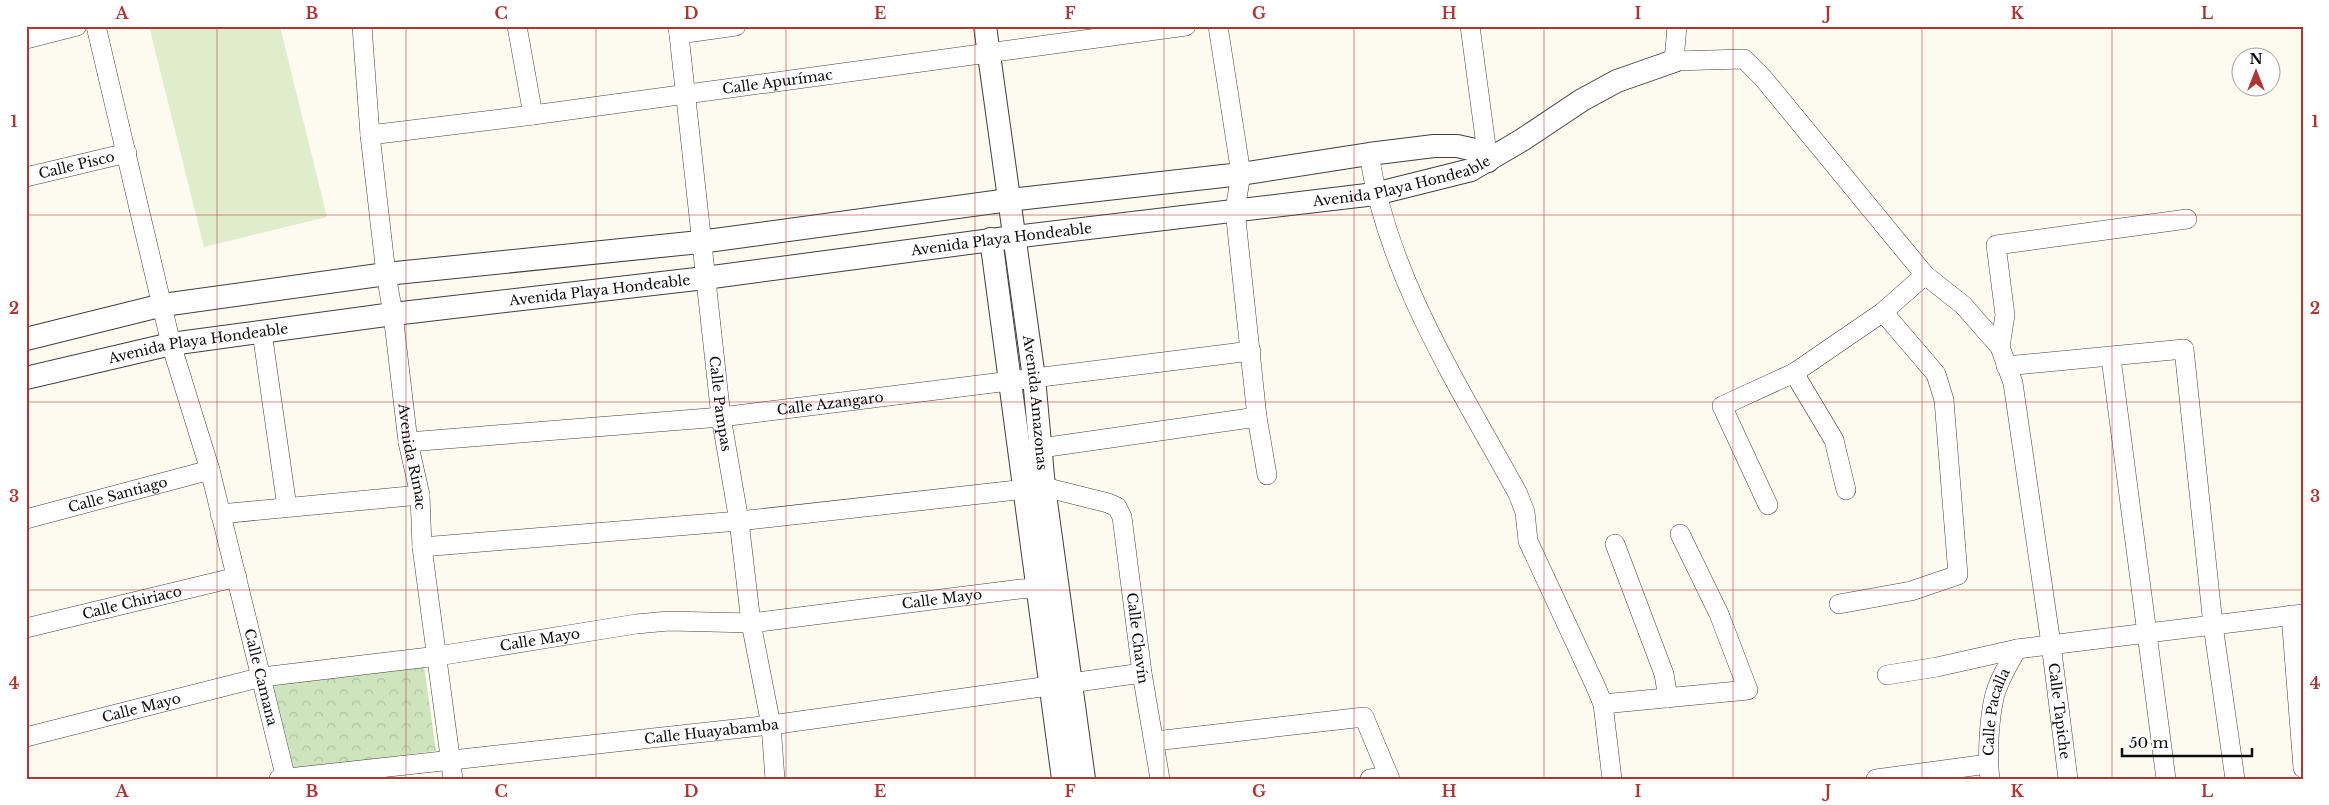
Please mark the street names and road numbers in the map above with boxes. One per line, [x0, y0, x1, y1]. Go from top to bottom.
street label: Calle Apurímac [721, 65, 834, 98]
street label: Calle Pisco [37, 147, 116, 183]
street label: Avenida Playa Hondeable [1311, 152, 1494, 210]
street label: Avenida Playa Hondeable [909, 219, 1093, 260]
street label: Avenida Playa Hondeable [507, 271, 691, 310]
street label: Avenida Playa Hondeable [106, 319, 289, 368]
street label: Avenida Amazonas [1019, 333, 1051, 471]
street label: Calle Pampas [705, 355, 736, 453]
street label: Calle Azangaro [776, 388, 885, 419]
street label: Avenida Rimac [394, 402, 430, 511]
street label: Calle Santiago [66, 473, 169, 516]
street label: Calle Chiriaco [80, 582, 184, 623]
street label: Calle Mayo [901, 585, 983, 613]
street label: Calle Chavín [1123, 592, 1153, 685]
street label: Calle Mayo [499, 624, 581, 655]
street label: Calle Camana [240, 627, 282, 728]
street label: Calle Tapiche [2044, 662, 2074, 760]
street label: Calle Pacalla [1980, 665, 2014, 756]
street label: Calle Mayo [100, 689, 183, 726]
street label: Calle Huayabamba [643, 715, 780, 748]

